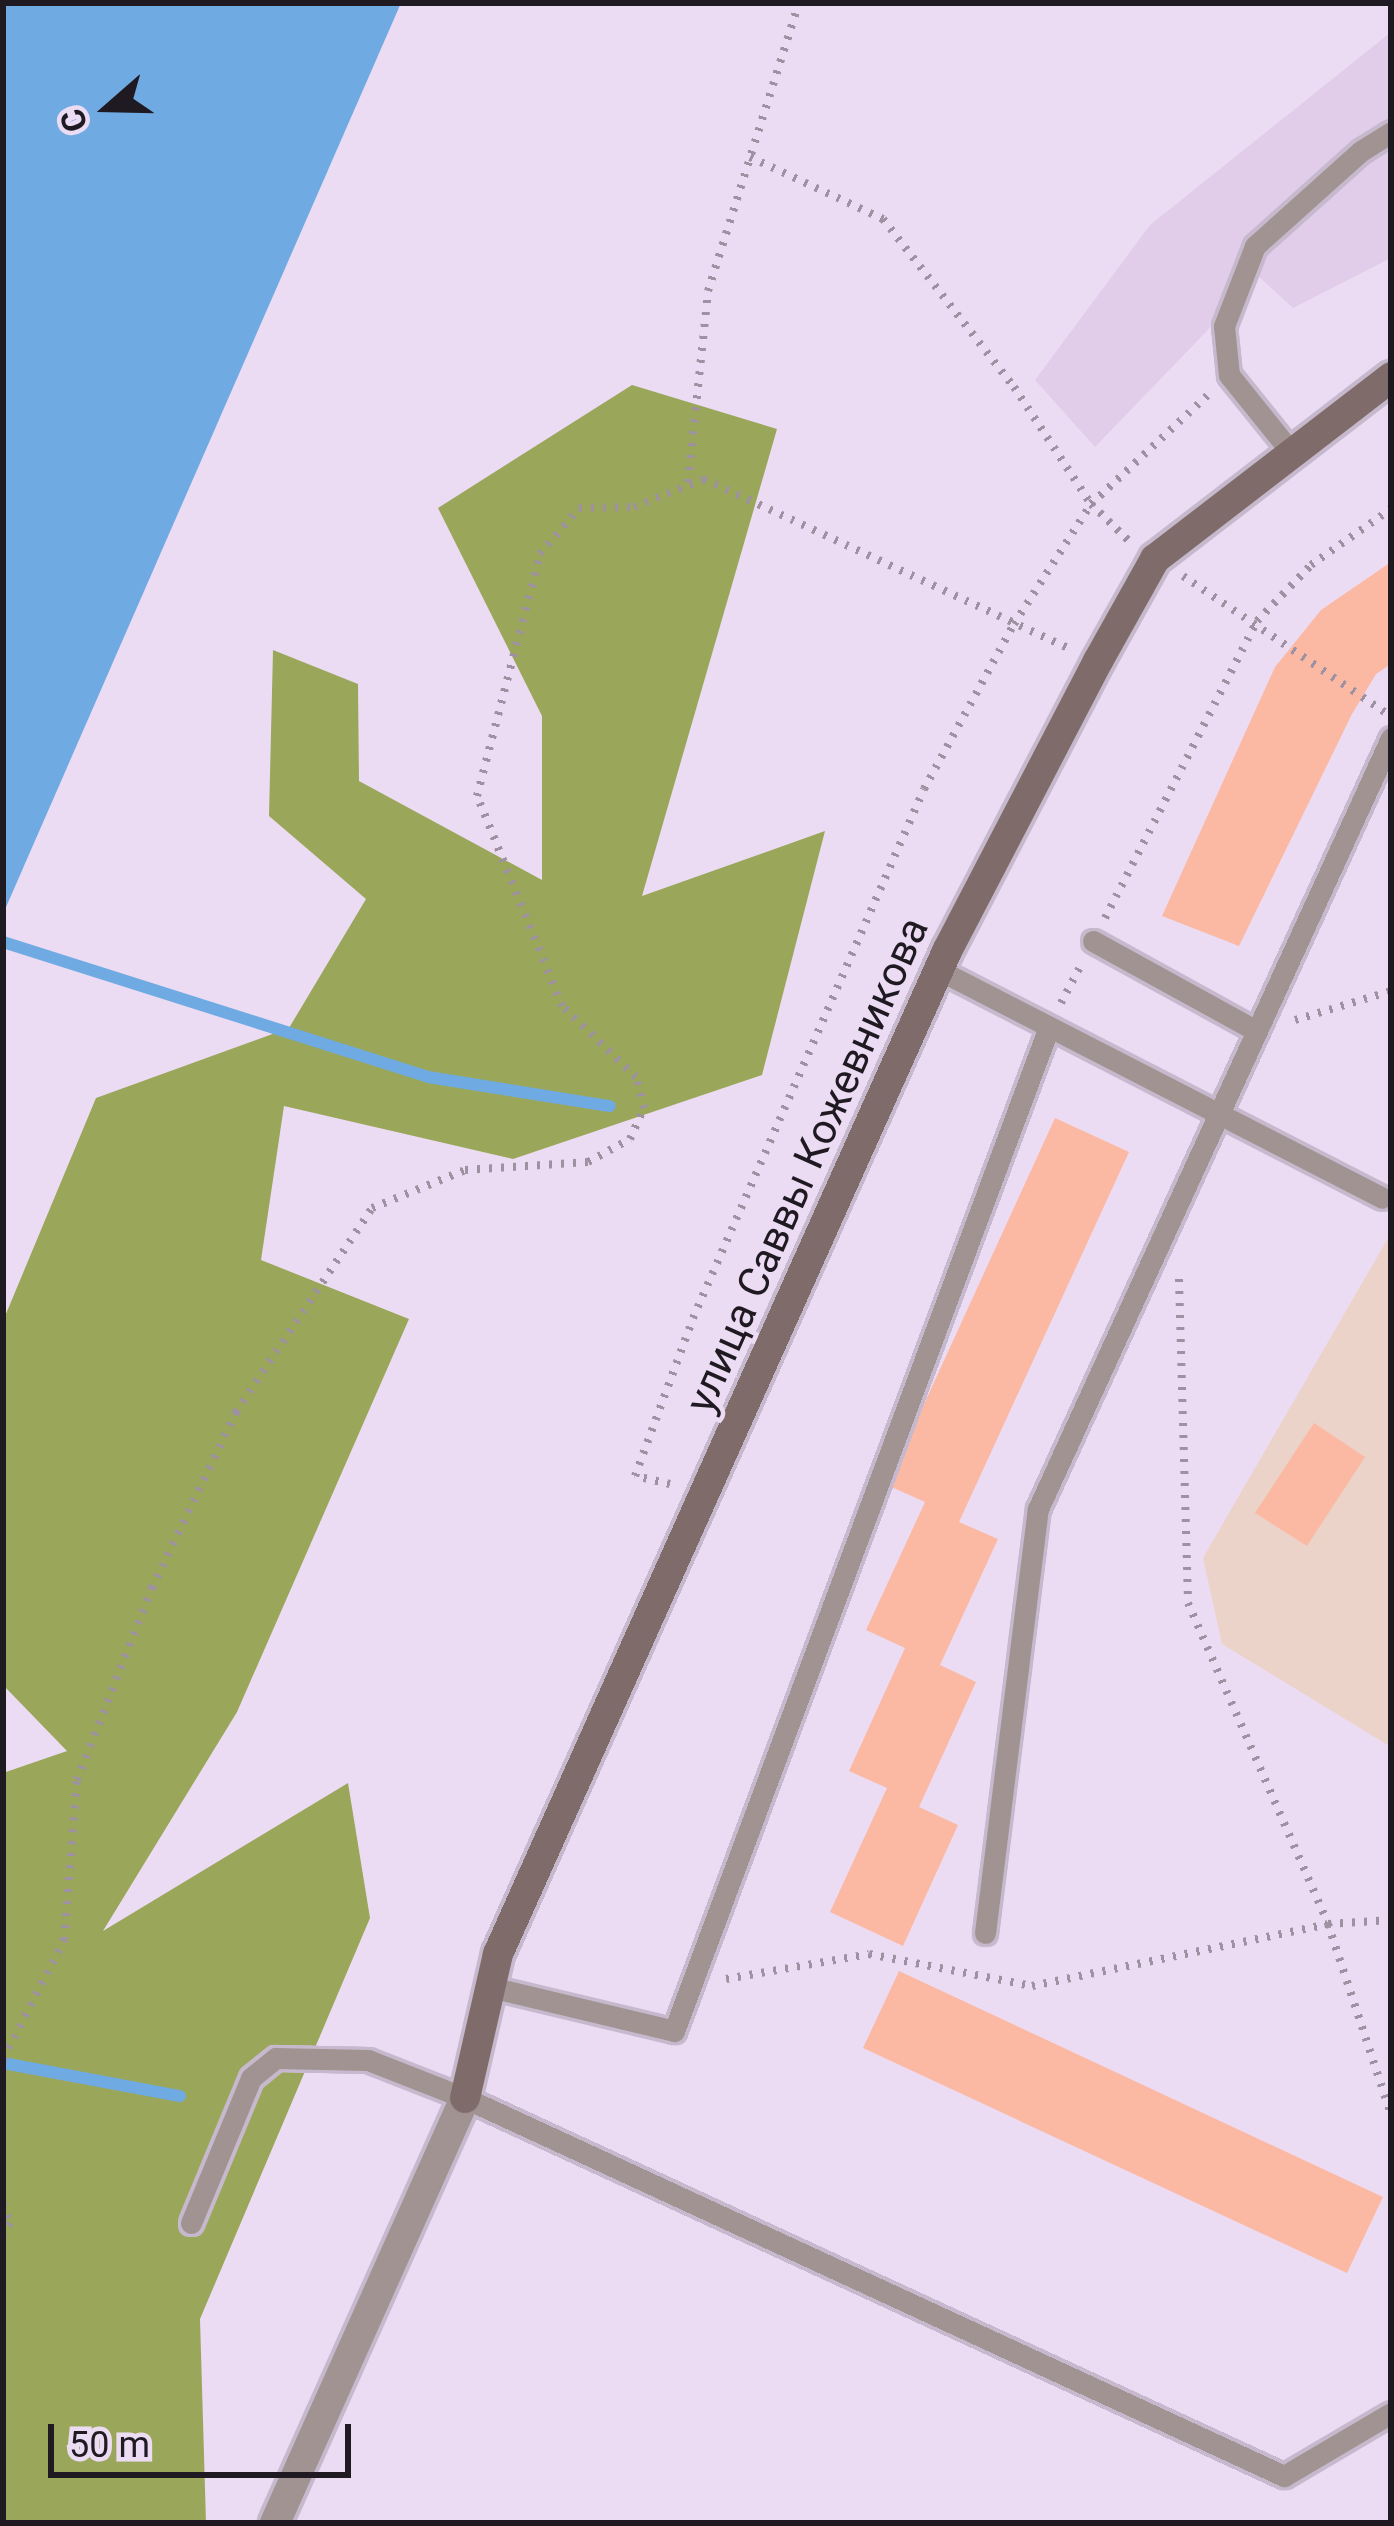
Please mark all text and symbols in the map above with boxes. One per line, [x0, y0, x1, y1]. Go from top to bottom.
north arrow [48, 48, 168, 168]
text: С [52, 104, 96, 137]
street label: улица Саввы Кожевникова [675, 910, 939, 1420]
scale bar [54, 2400, 357, 2474]
text: 50 m [69, 2424, 150, 2466]

